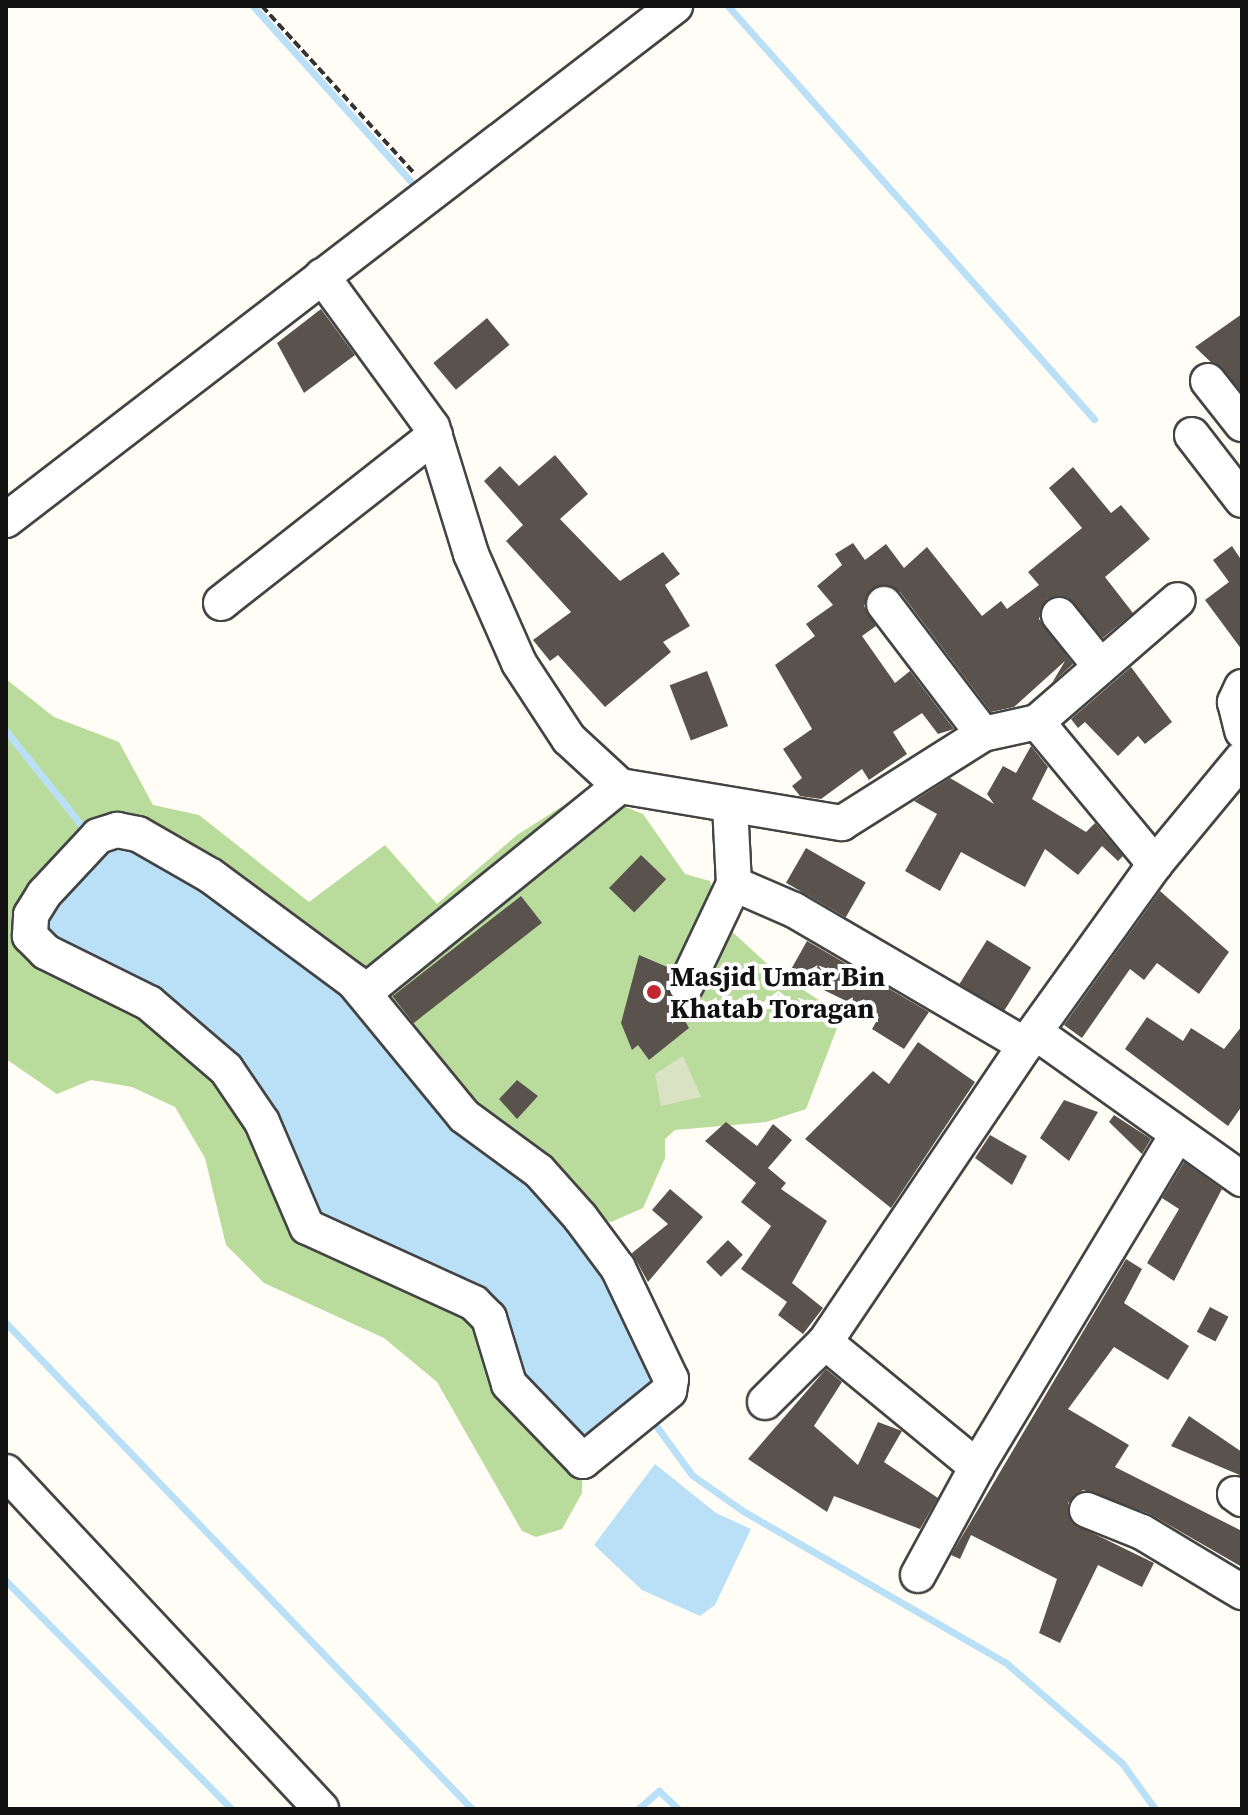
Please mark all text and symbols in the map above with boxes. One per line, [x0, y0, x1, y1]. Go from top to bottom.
place label: Masjid Umar Bin Khatab Toragan [670, 959, 885, 1025]
marker: Masjid Umar Bin Khatab Toragan [645, 983, 663, 1001]

